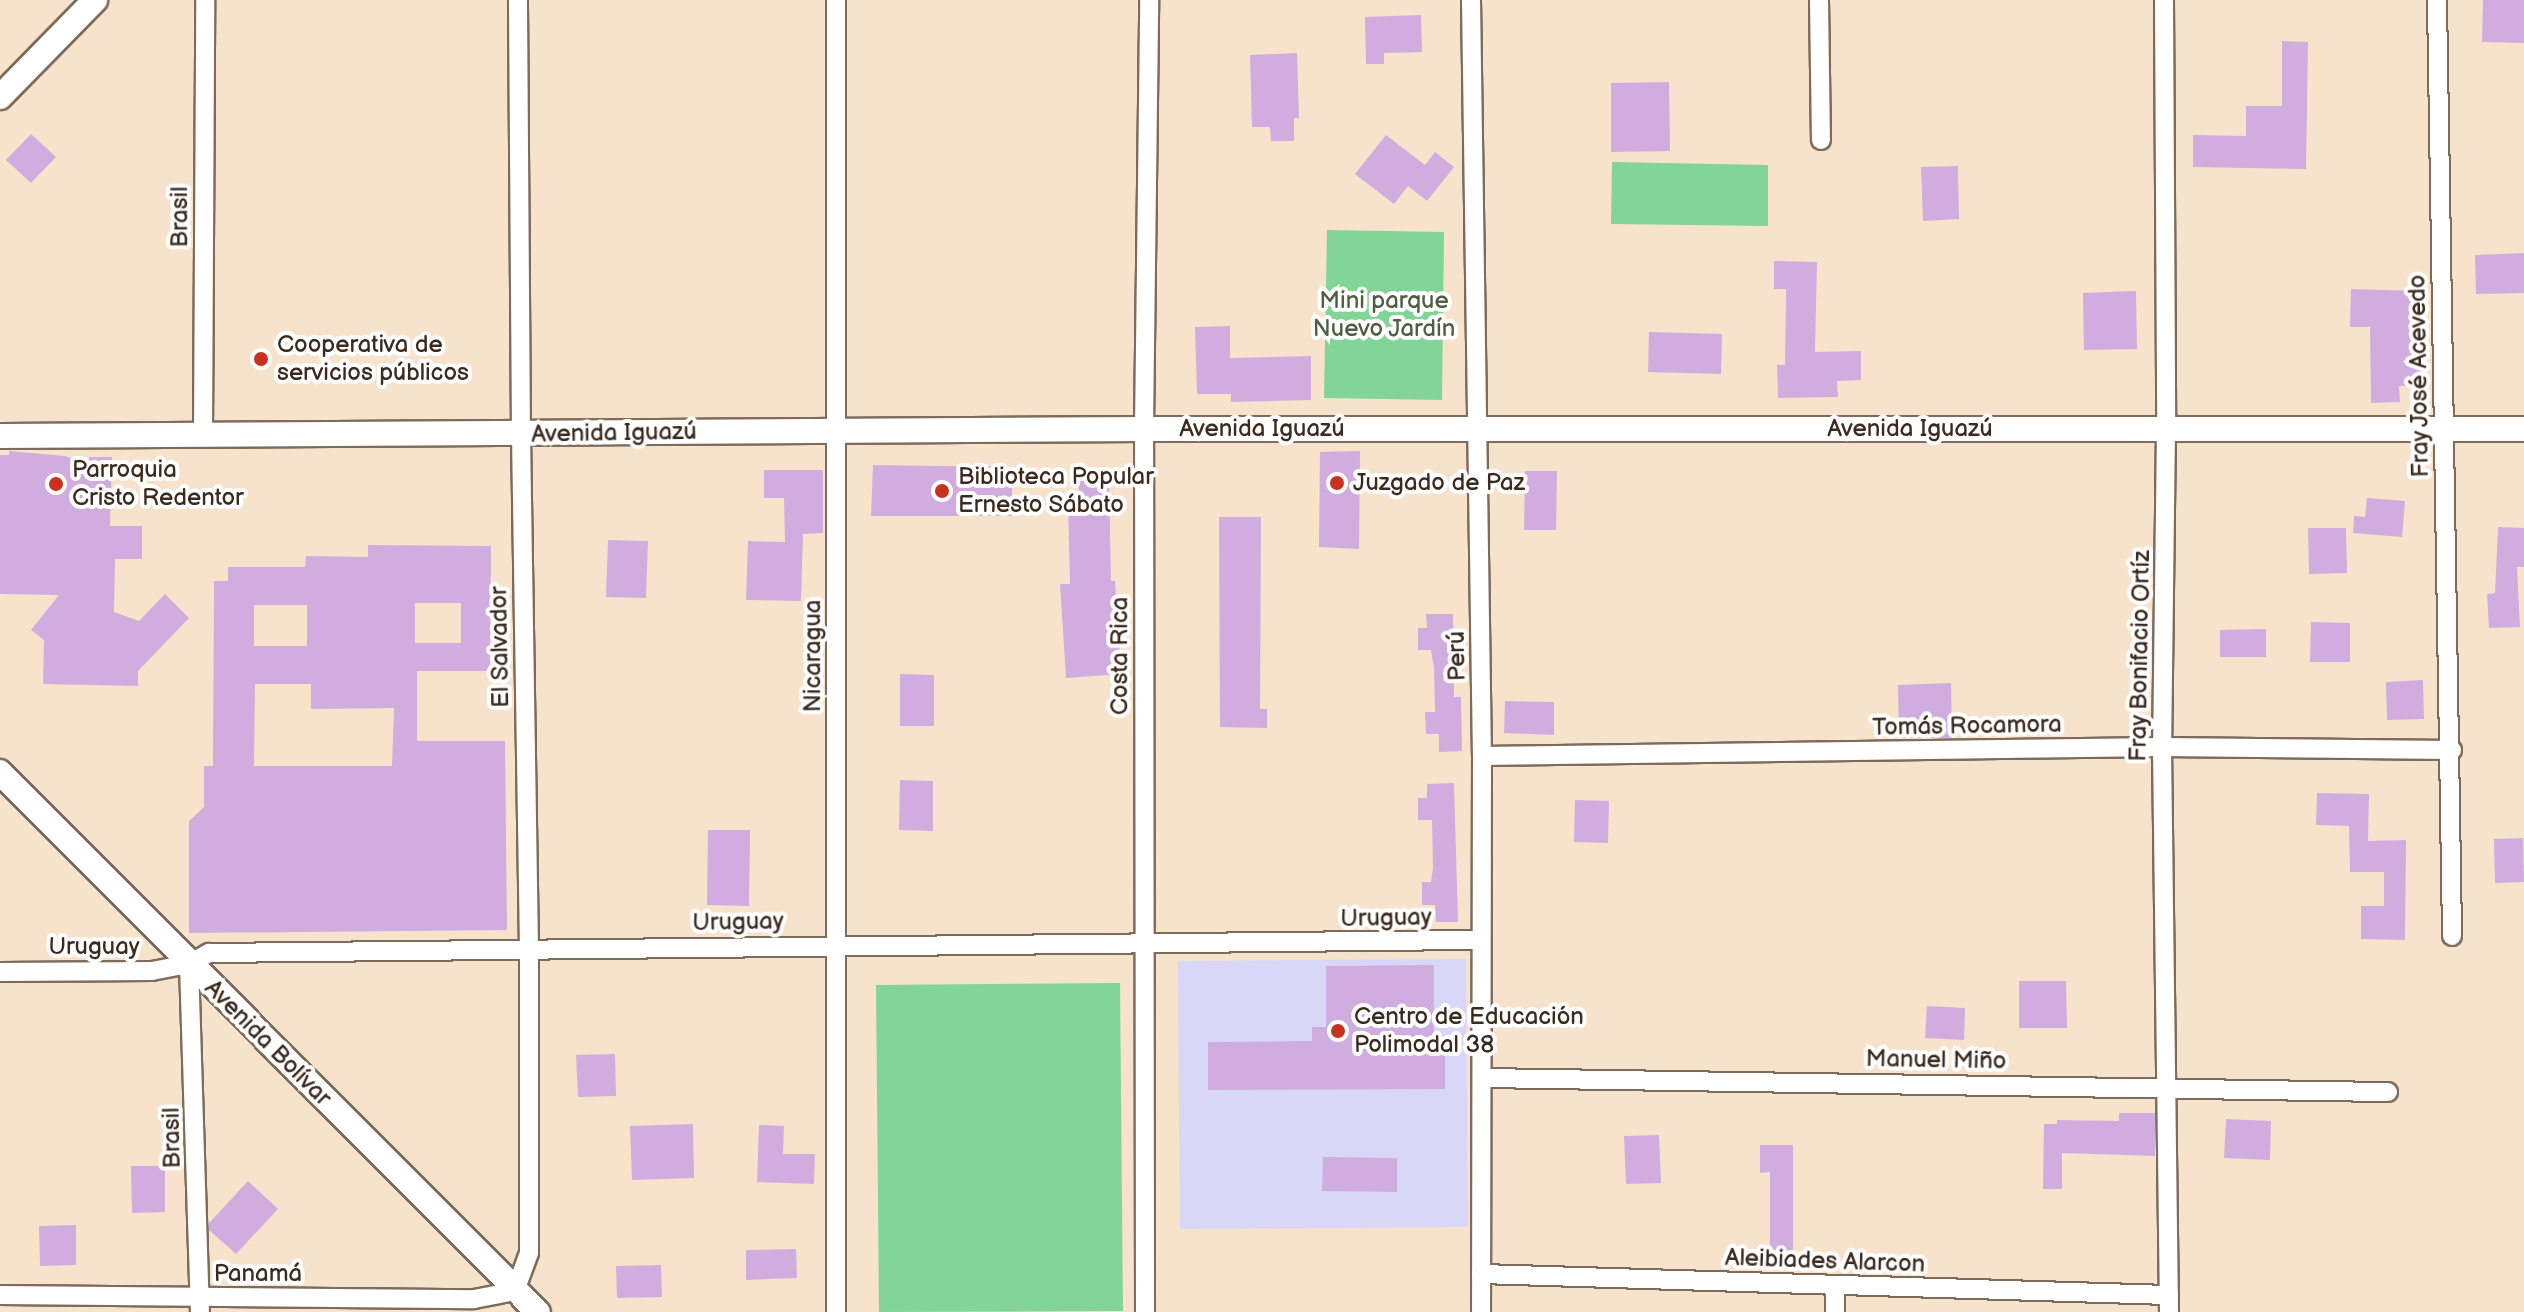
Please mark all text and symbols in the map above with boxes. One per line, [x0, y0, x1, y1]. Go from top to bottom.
street label: Brasil [166, 186, 194, 248]
street label: Fray José Acevedo [2403, 273, 2435, 479]
park label: Mini parque Nuevo Jardín [1312, 287, 1456, 343]
place label: Cooperativa de servicios públicos [277, 331, 469, 387]
marker: Cooperativa de servicios públicos [252, 350, 270, 368]
street label: Avenida Iguazú [1179, 415, 1345, 443]
street label: Avenida Iguazú [1827, 415, 1993, 443]
street label: Avenida Iguazú [531, 417, 697, 449]
place label: Parroquia Cristo Redentor [72, 456, 244, 512]
place label: Biblioteca Popular Ernesto Sábato [958, 463, 1154, 519]
place label: Juzgado de Paz [1353, 469, 1525, 497]
marker: Juzgado de Paz [1328, 474, 1346, 492]
marker: Parroquia Cristo Redentor [47, 475, 65, 493]
marker: Biblioteca Popular Ernesto Sábato [933, 482, 951, 500]
street label: Fray Bonifacio Ortíz [2124, 549, 2156, 763]
street label: El Salvador [485, 586, 515, 708]
street label: Costa Rica [1106, 597, 1134, 715]
street label: Nicaragua [799, 600, 827, 712]
street label: Perú [1442, 631, 1472, 681]
street label: Tomás Rocamora [1872, 710, 2062, 742]
street label: Uruguay [1340, 903, 1432, 933]
street label: Uruguay [692, 907, 784, 937]
street label: Uruguay [48, 933, 140, 961]
street label: Avenida Bolívar [199, 974, 337, 1112]
place label: Centro de Educación Polimodal 38 [1354, 1003, 1584, 1059]
marker: Centro de Educación Polimodal 38 [1329, 1022, 1347, 1040]
street label: Manuel Miño [1865, 1044, 2007, 1076]
street label: Brasil [157, 1107, 187, 1169]
street label: Aleibiades Alarcon [1724, 1243, 1926, 1279]
street label: Panamá [214, 1260, 302, 1288]

